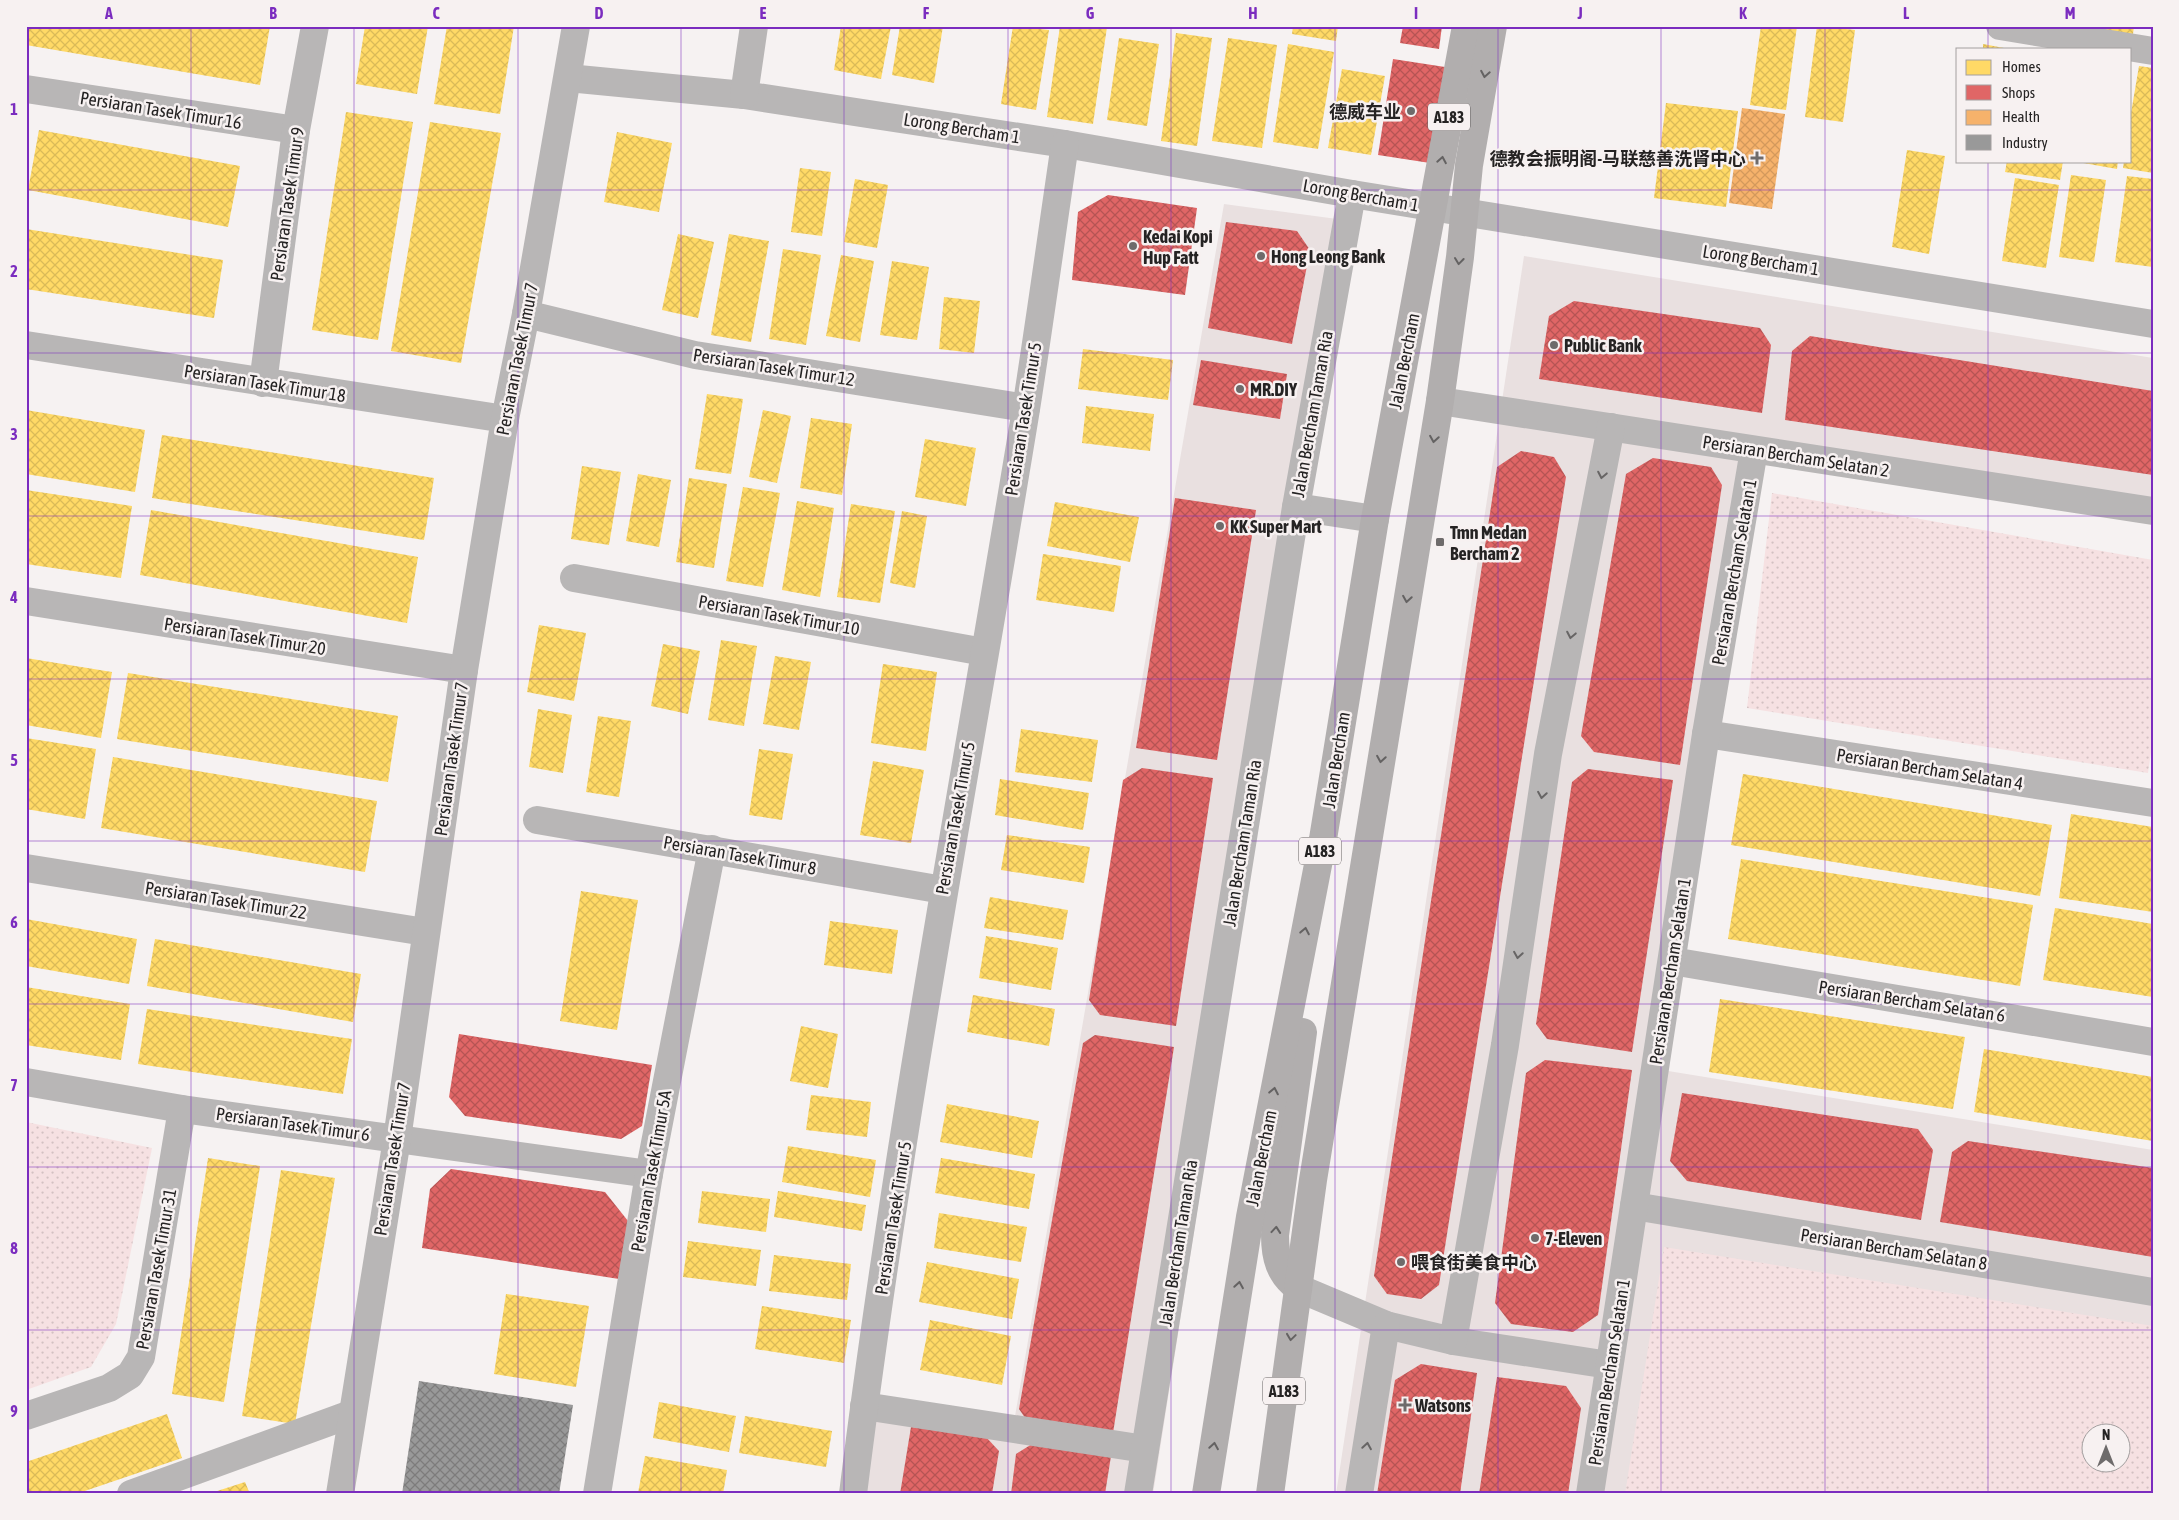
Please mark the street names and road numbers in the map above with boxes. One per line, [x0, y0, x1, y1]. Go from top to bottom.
street label: Persiaran Tasek Timur 16 [79, 87, 243, 133]
road number: A183 [1428, 104, 1470, 130]
street label: Lorong Bercham 1 [902, 108, 1022, 148]
street label: Persiaran Tasek Timur 9 [266, 126, 308, 282]
street label: Lorong Bercham 1 [1301, 174, 1421, 216]
street label: Lorong Bercham 1 [1701, 240, 1821, 280]
street label: Persiaran Tasek Timur 7 [492, 281, 542, 437]
street label: Jalan Bercham [1384, 311, 1424, 411]
street label: Jalan Bercham Taman Ria [1287, 329, 1337, 499]
street label: Persiaran Tasek Timur 5 [1001, 341, 1045, 497]
street label: Persiaran Tasek Timur 12 [692, 344, 856, 390]
street label: Persiaran Tasek Timur 18 [183, 360, 347, 406]
street label: Persiaran Bercham Selatan 2 [1701, 431, 1891, 481]
street label: Persiaran Bercham Selatan 1 [1707, 477, 1761, 667]
street label: Persiaran Tasek Timur 10 [697, 590, 861, 640]
street label: Persiaran Tasek Timur 20 [163, 613, 327, 659]
street label: Persiaran Tasek Timur 7 [430, 681, 472, 837]
street label: Jalan Bercham [1318, 710, 1354, 810]
street label: Persiaran Tasek Timur 5 [931, 740, 979, 896]
street label: Persiaran Bercham Selatan 4 [1835, 744, 2025, 794]
street label: Jalan Bercham Taman Ria [1218, 758, 1266, 928]
street label: Persiaran Tasek Timur 8 [662, 831, 818, 879]
road number: A183 [1299, 838, 1341, 864]
street label: Persiaran Bercham Selatan 1 [1645, 876, 1695, 1066]
street label: Persiaran Tasek Timur 22 [144, 877, 308, 923]
street label: Persiaran Bercham Selatan 6 [1817, 976, 2007, 1026]
street label: Persiaran Tasek Timur 7 [370, 1081, 414, 1237]
street label: Persiaran Tasek Timur 5A [626, 1088, 676, 1253]
street label: Persiaran Tasek Timur 6 [215, 1103, 371, 1145]
street label: Jalan Bercham [1241, 1108, 1281, 1208]
street label: Persiaran Tasek Timur 5 [871, 1140, 915, 1296]
street label: Jalan Bercham Taman Ria [1154, 1158, 1202, 1328]
street label: Persiaran Tasek Timur 31 [131, 1187, 181, 1351]
street label: Persiaran Bercham Selatan 8 [1799, 1224, 1989, 1274]
street label: Persiaran Bercham Selatan 1 [1584, 1277, 1634, 1467]
road number: A183 [1263, 1378, 1305, 1404]

